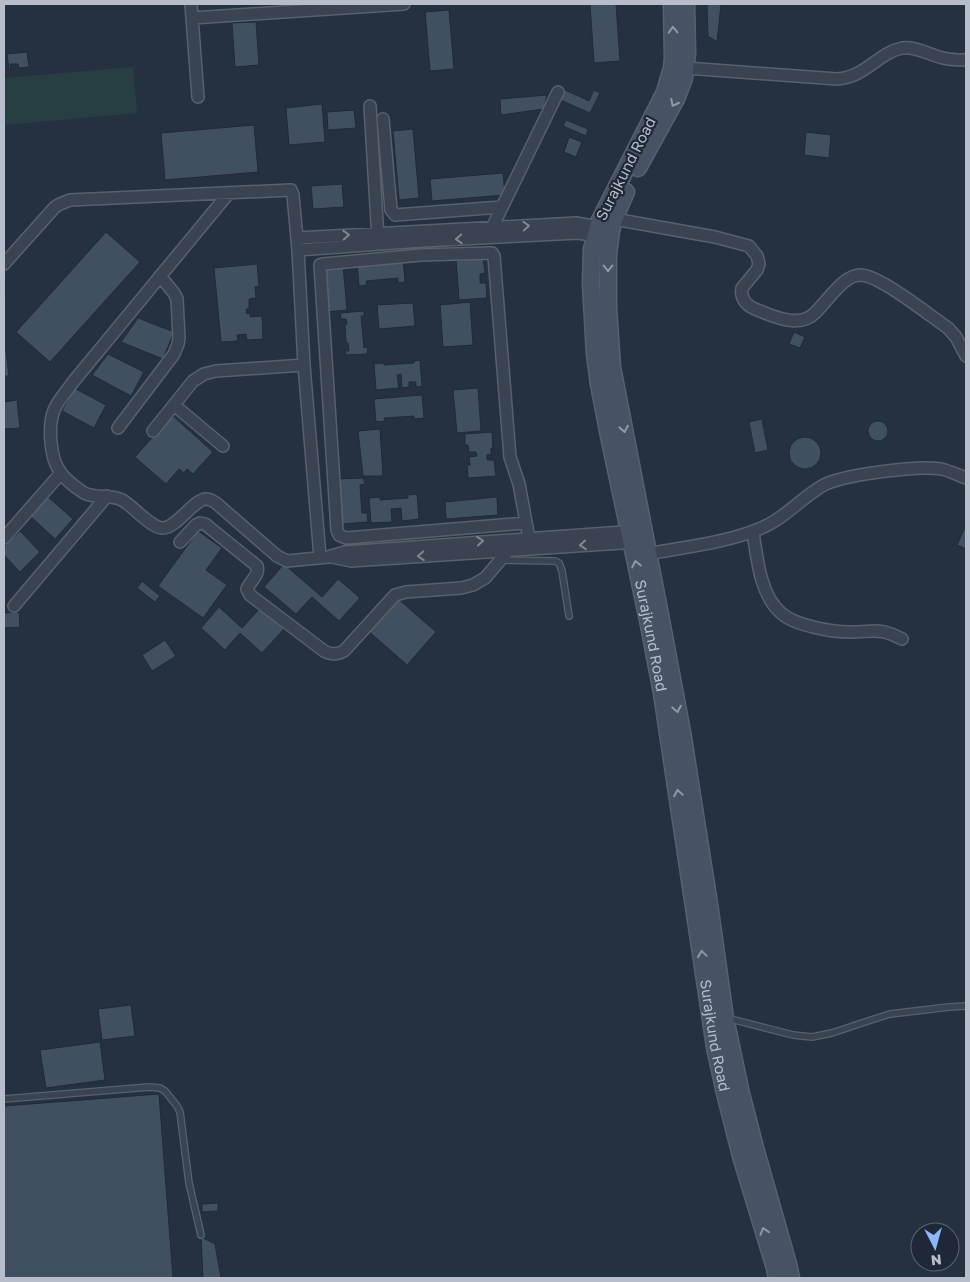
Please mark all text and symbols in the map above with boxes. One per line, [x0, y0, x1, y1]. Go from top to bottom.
one-way arrow [668, 25, 678, 33]
one-way arrow [670, 97, 680, 106]
street label: Surajkund Road [591, 114, 659, 223]
one-way arrow [522, 220, 530, 231]
one-way arrow [342, 230, 350, 241]
one-way arrow [455, 234, 463, 245]
one-way arrow [603, 264, 613, 272]
one-way arrow [618, 425, 628, 433]
one-way arrow [477, 536, 485, 547]
one-way arrow [579, 540, 587, 551]
one-way arrow [416, 551, 424, 562]
one-way arrow [631, 560, 642, 569]
street label: Surajkund Road [632, 578, 671, 693]
one-way arrow [671, 704, 682, 713]
one-way arrow [673, 789, 683, 797]
one-way arrow [697, 949, 707, 958]
street label: Surajkund Road [697, 978, 734, 1093]
north arrow [910, 1222, 960, 1272]
one-way arrow [760, 1228, 770, 1236]
text: N [930, 1251, 943, 1269]

